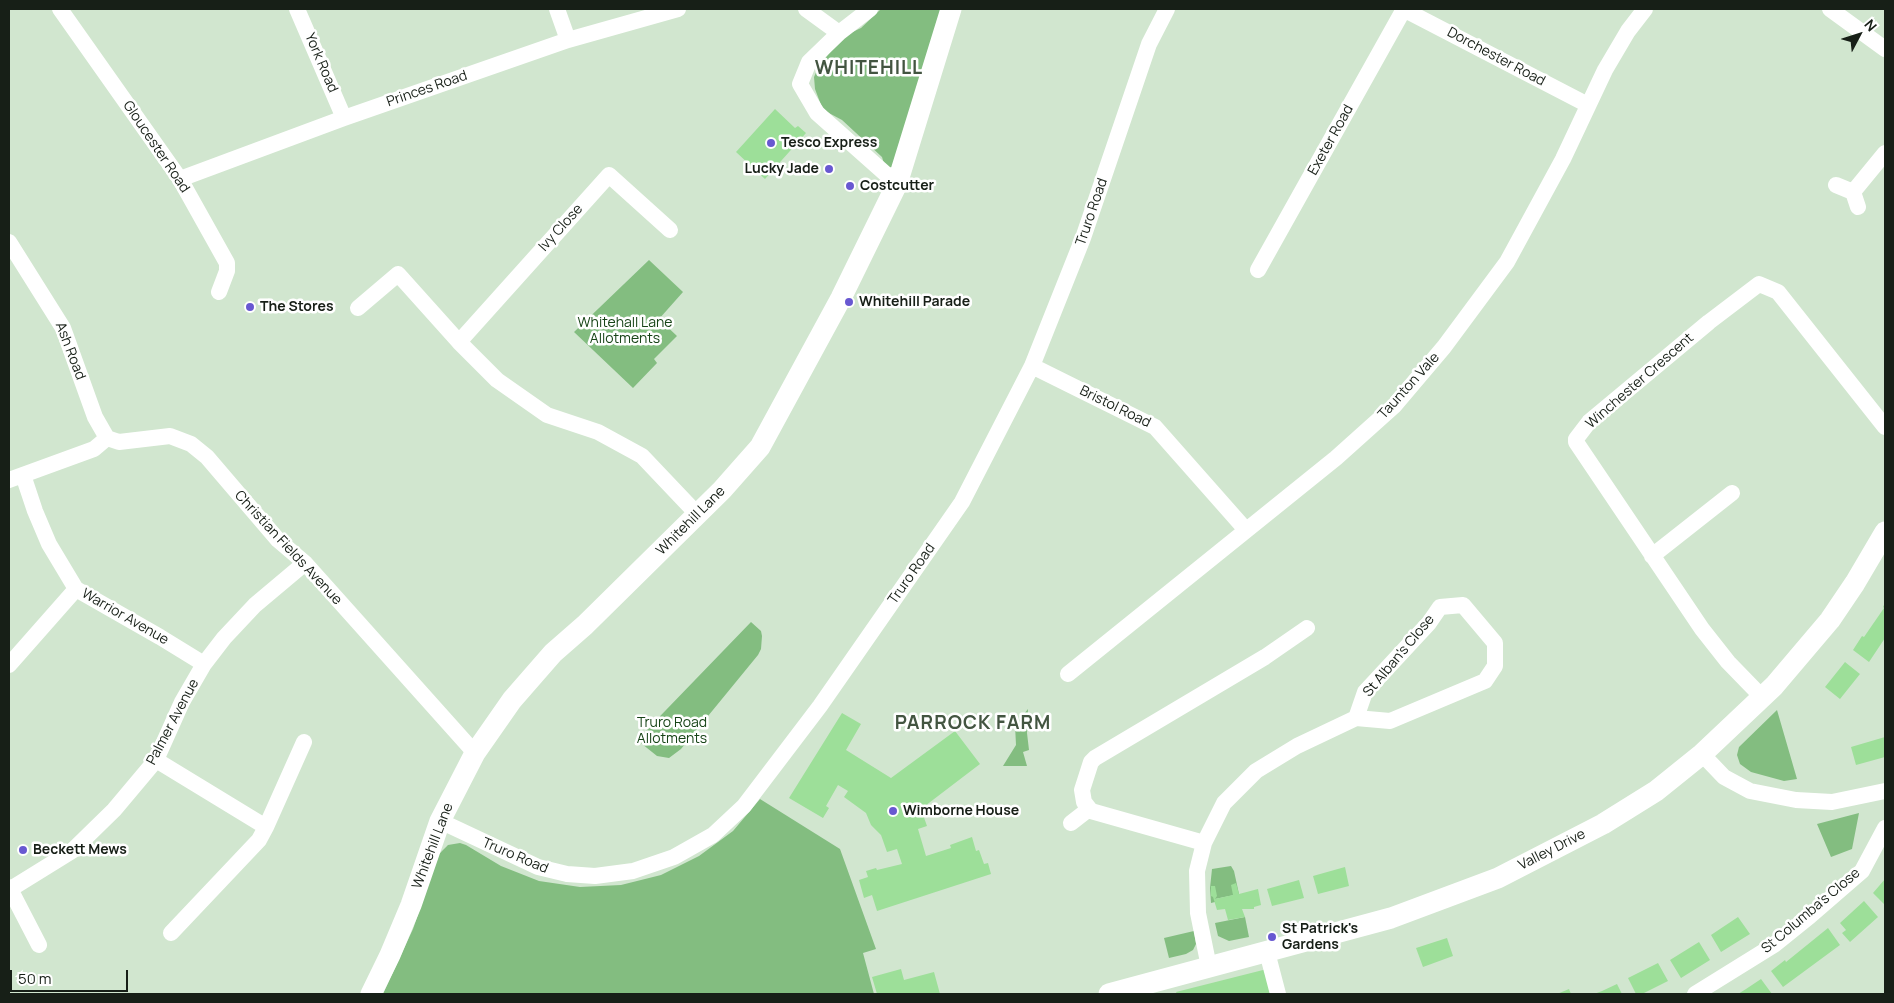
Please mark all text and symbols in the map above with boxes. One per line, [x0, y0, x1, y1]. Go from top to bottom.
north arrow [1834, 10, 1884, 60]
text: N [1860, 15, 1881, 35]
street label: Dorchester Road [1444, 24, 1548, 90]
street label: York Road [301, 31, 341, 95]
district label: WHITEHILL [814, 58, 924, 80]
street label: Princes Road [385, 67, 469, 111]
street label: Gloucester Road [119, 98, 193, 196]
street label: Exeter Road [1305, 102, 1357, 178]
place label: Tesco Express [781, 135, 877, 151]
marker: Tesco Express [765, 137, 777, 149]
place label: Lucky Jade [744, 161, 819, 177]
marker: Lucky Jade [823, 163, 835, 175]
street label: Truro Road [1073, 176, 1111, 248]
place label: Costcutter [860, 178, 934, 194]
marker: Costcutter [844, 180, 856, 192]
street label: Ivy Close [536, 201, 586, 255]
place label: Whitehill Parade [859, 294, 970, 310]
marker: Whitehill Parade [843, 296, 855, 308]
place label: The Stores [260, 299, 333, 315]
marker: The Stores [244, 301, 256, 313]
park label: Whitehall Lane Allotments [578, 315, 672, 348]
street label: Ash Road [51, 320, 89, 382]
street label: Winchester Crescent [1583, 330, 1697, 432]
street label: Taunton Vale [1375, 349, 1443, 423]
street label: Bristol Road [1077, 383, 1153, 431]
street label: Whitehill Lane [653, 483, 729, 559]
street label: Christian Fields Avenue [231, 487, 345, 609]
street label: Truro Road [885, 540, 939, 608]
street label: Warrior Avenue [79, 585, 171, 649]
street label: St Alban's Close [1360, 612, 1438, 700]
street label: Palmer Avenue [143, 676, 203, 768]
district label: PARROCK FARM [893, 713, 1053, 735]
park label: Truro Road Allotments [637, 715, 707, 748]
street label: Whitehill Lane [409, 801, 457, 891]
place label: Wimborne House [903, 803, 1019, 819]
marker: Wimborne House [887, 805, 899, 817]
street label: Valley Drive [1516, 826, 1588, 874]
street label: Truro Road [479, 835, 551, 877]
place label: Beckett Mews [33, 842, 127, 858]
marker: Beckett Mews [17, 844, 29, 856]
street label: St Columba's Close [1758, 865, 1864, 957]
place label: St Patrick's Gardens [1282, 921, 1358, 954]
marker: St Patrick's Gardens [1266, 931, 1278, 943]
scale bar [12, 960, 130, 992]
text: 50 m [18, 968, 52, 989]

